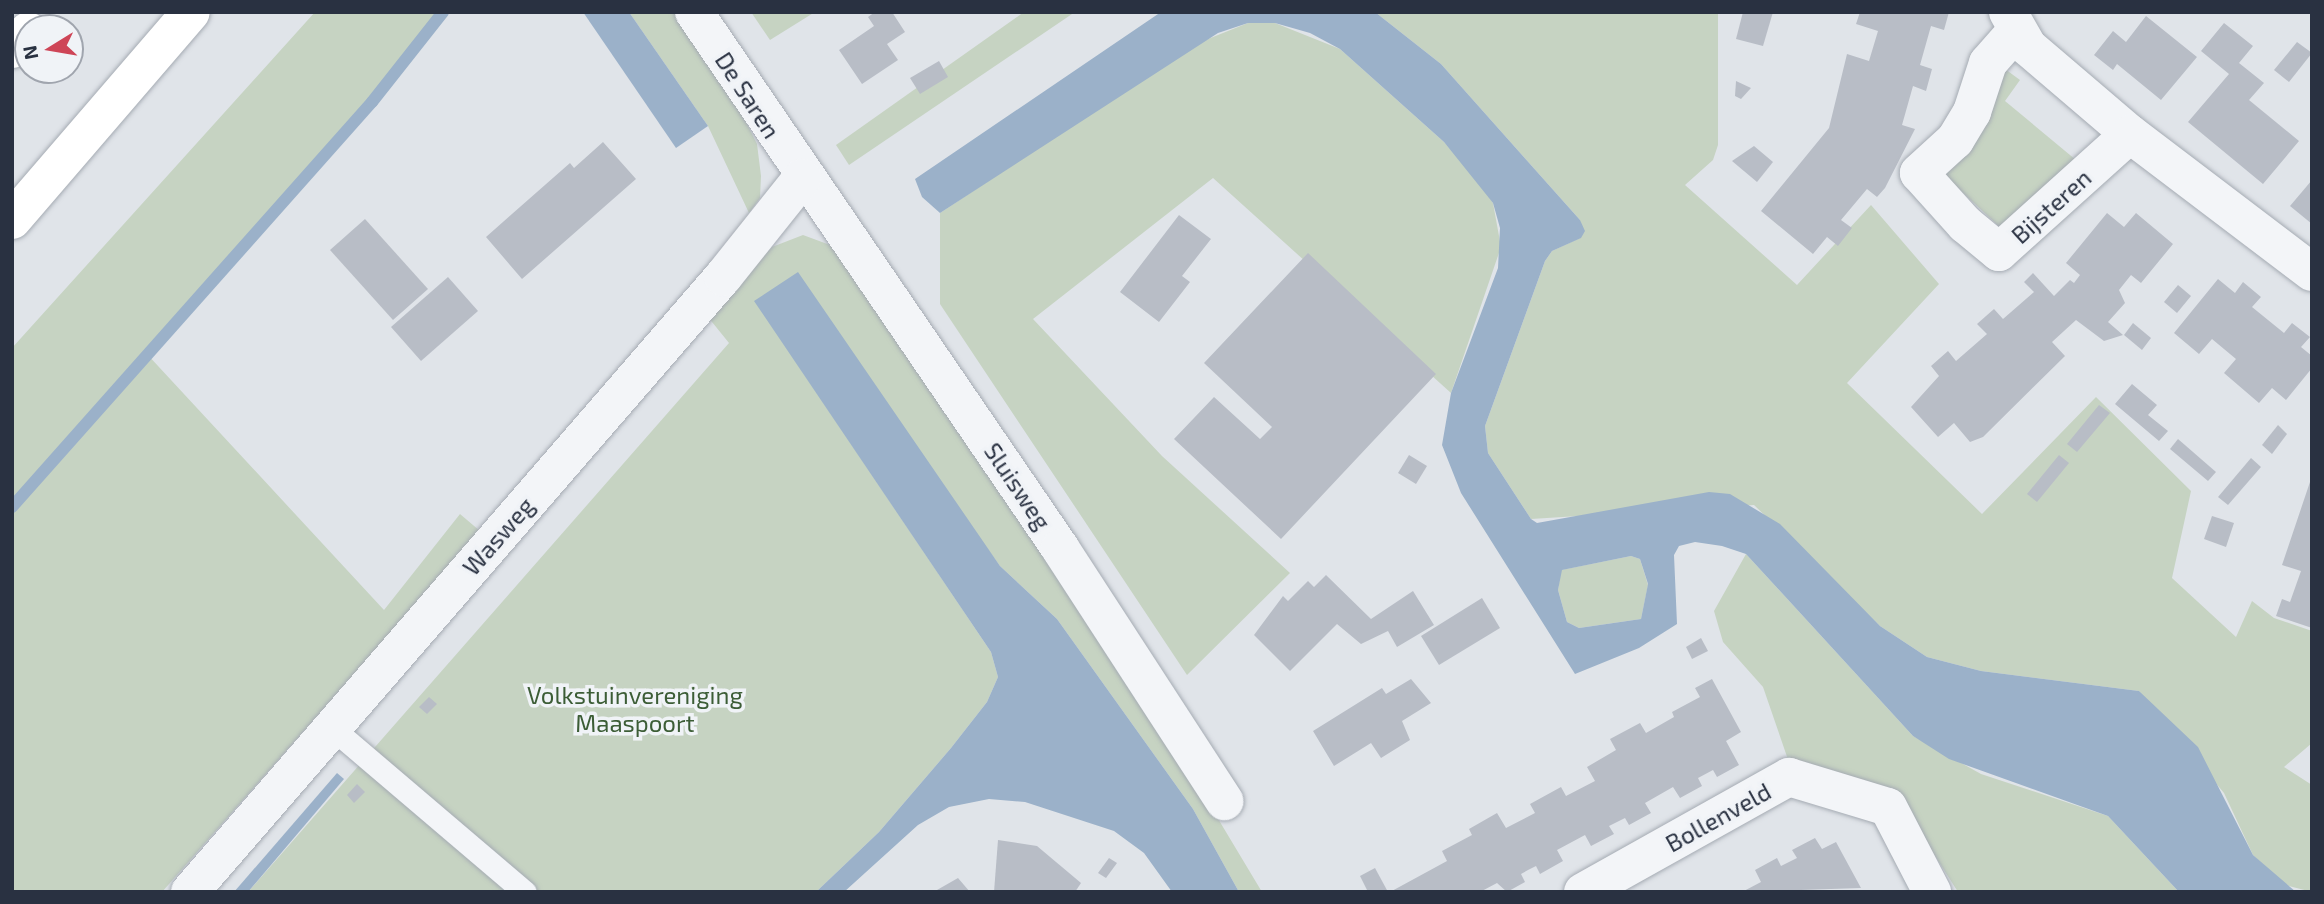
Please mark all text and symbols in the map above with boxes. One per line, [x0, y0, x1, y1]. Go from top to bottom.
north arrow [14, 14, 84, 84]
text: N [17, 44, 42, 62]
street label: De Saren [710, 46, 786, 144]
street label: Bijsteren [2005, 163, 2097, 249]
street label: Sluisweg [979, 437, 1057, 535]
street label: Wasweg [456, 491, 540, 581]
park label: Volkstuinvereniging Maaspoort [527, 681, 743, 737]
street label: Bollenveld [1660, 776, 1776, 858]

